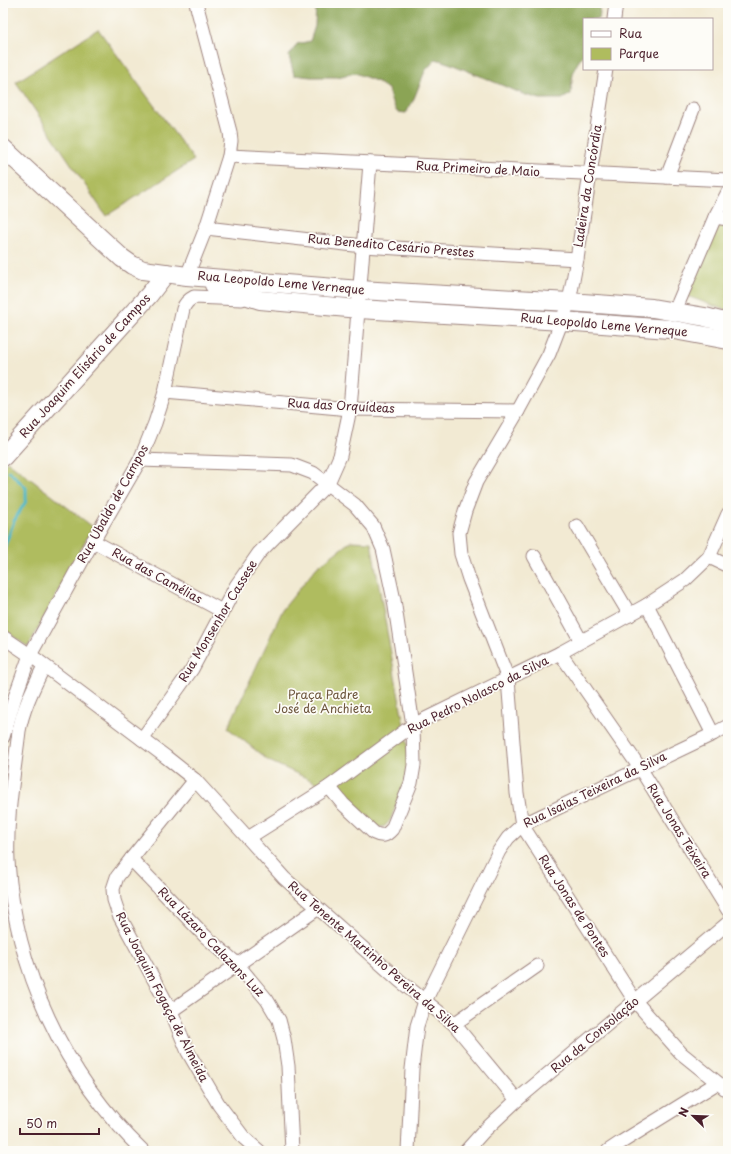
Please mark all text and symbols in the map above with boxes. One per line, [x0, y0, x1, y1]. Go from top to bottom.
legend [583, 18, 713, 70]
text: Rua [619, 24, 643, 42]
text: Parque [619, 44, 659, 62]
street label: Ladeira da Concórdia [568, 123, 606, 248]
street label: Rua Primeiro de Maio [416, 156, 541, 180]
street label: Rua Benedito Cesário Prestes [307, 229, 476, 261]
street label: Rua Leopoldo Leme Verneque [197, 266, 366, 298]
street label: Rua Joaquim Elisário de Campos [14, 289, 154, 441]
street label: Rua Leopoldo Leme Verneque [520, 308, 689, 340]
street label: Rua das Orquídeas [287, 393, 396, 417]
street label: Rua Ubaldo de Campos [72, 441, 152, 566]
street label: Rua das Camélias [109, 543, 206, 608]
street label: Rua Monsenhor Cassese [173, 555, 261, 685]
street label: Rua Pedro Nolasco da Silva [404, 650, 552, 738]
park label: Praça Padre José de Anchieta [274, 685, 372, 717]
street label: Rua Isaias Teixeira da Silva [520, 746, 670, 832]
street label: Rua Jonas Teixeira [643, 780, 717, 882]
street label: Rua Jonas de Pontes [535, 851, 615, 961]
street label: Rua Tenente Martinho Pereira da Silva [285, 876, 465, 1037]
street label: Rua Lázaro Calazans Luz [154, 882, 269, 1000]
street label: Rua Joaquim Fogaça de Almeida [112, 908, 214, 1085]
street label: Rua da Consolação [546, 992, 643, 1077]
north arrow [673, 1096, 713, 1136]
text: N [674, 1104, 693, 1119]
scale bar [20, 1110, 99, 1136]
text: 50 m [26, 1114, 57, 1132]

